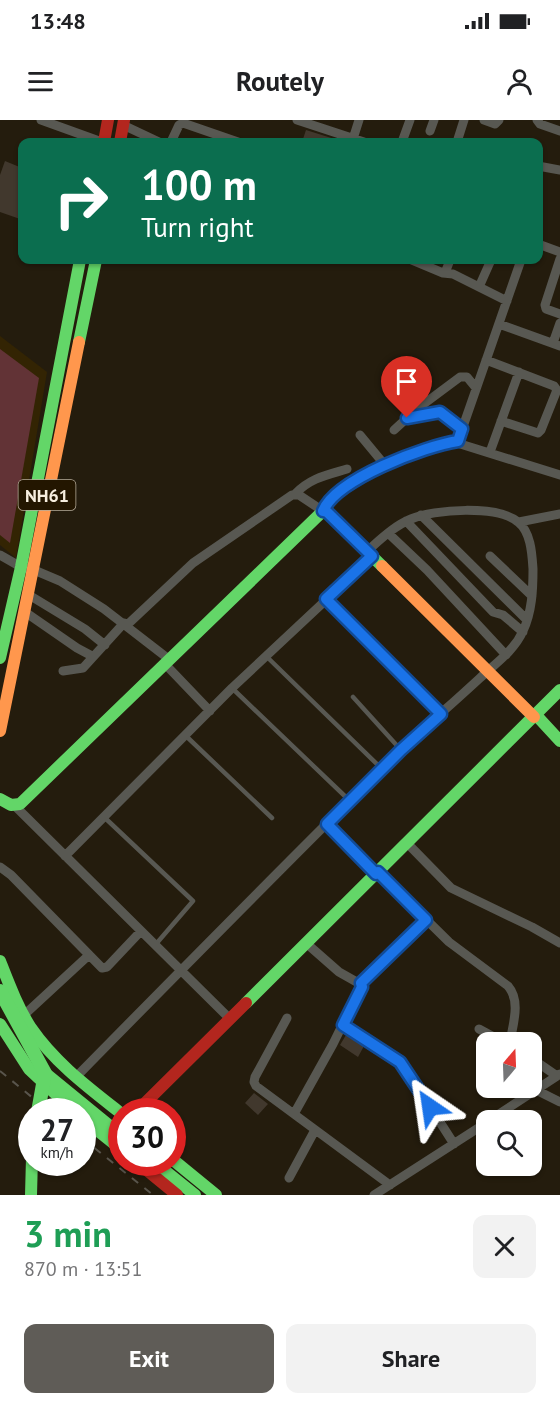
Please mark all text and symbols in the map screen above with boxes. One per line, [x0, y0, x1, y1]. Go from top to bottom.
text: 13:48 [30, 7, 86, 35]
text: Routely [236, 64, 324, 98]
icon: menu [24, 65, 57, 98]
icon: person [503, 65, 536, 98]
text: 100 m [141, 157, 257, 212]
icon: right [42, 162, 120, 240]
text: Turn right [141, 210, 254, 244]
pin [381, 356, 432, 418]
icon: arrive [390, 365, 423, 398]
road number: NH61 [18, 480, 76, 510]
north arrow [476, 1032, 542, 1098]
map controls [476, 1032, 542, 1176]
position arrow [398, 1075, 462, 1139]
speed limit sign: 30 [108, 1098, 186, 1176]
text: 27 [40, 1110, 74, 1149]
button: search [476, 1110, 542, 1176]
text: km/h [41, 1143, 73, 1162]
text: 3 min [24, 1210, 112, 1257]
button: close [473, 1215, 536, 1278]
text: 870 m · 13:51 [24, 1256, 142, 1282]
button: Exit [24, 1324, 274, 1393]
button: Share [286, 1324, 536, 1393]

